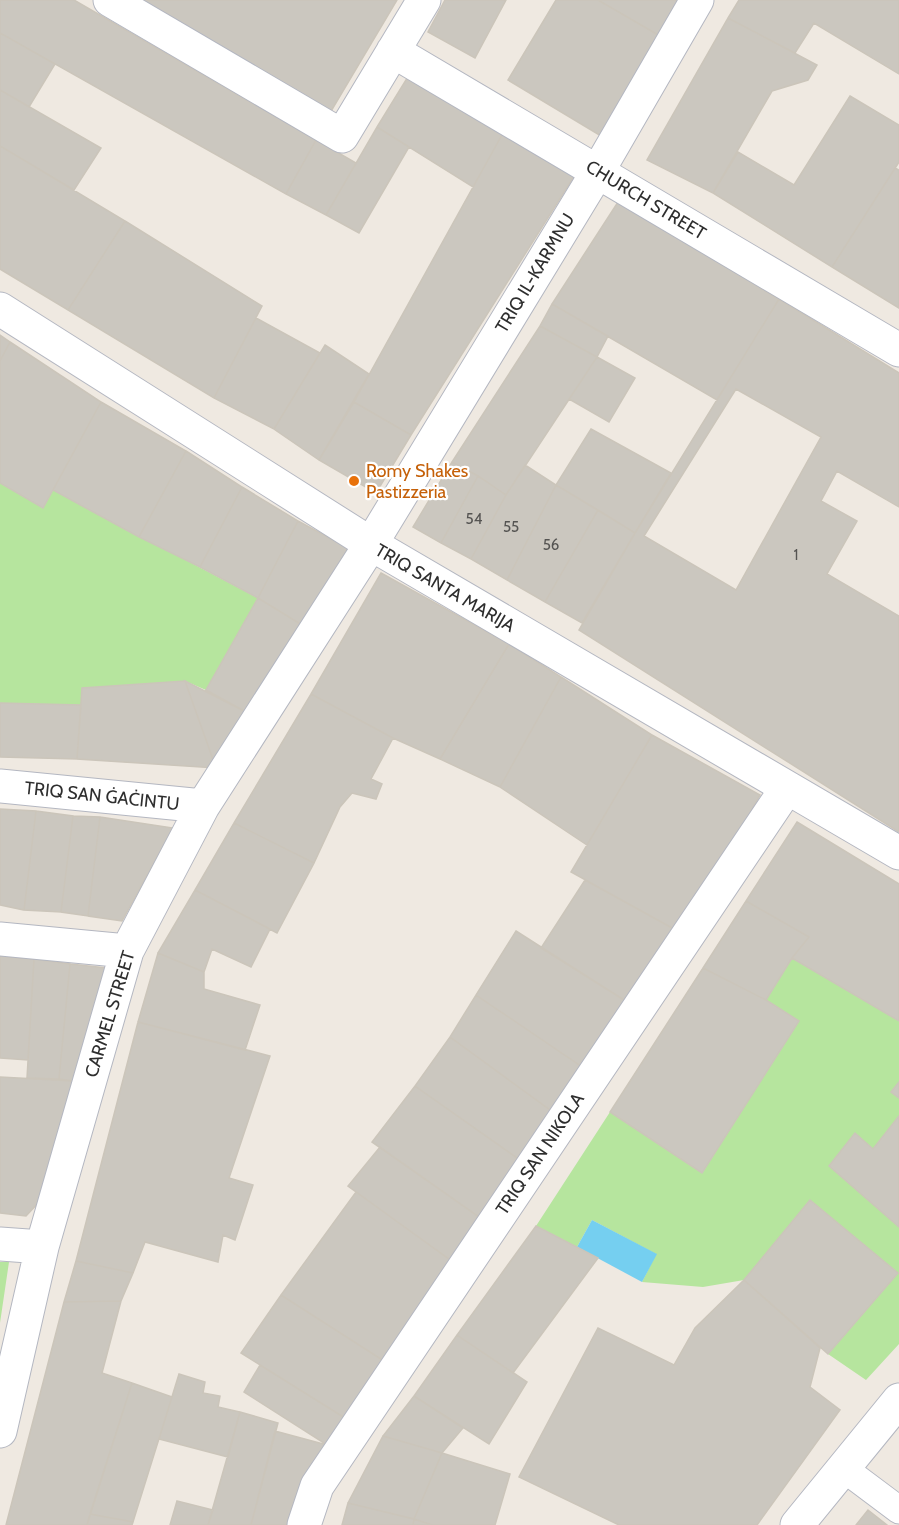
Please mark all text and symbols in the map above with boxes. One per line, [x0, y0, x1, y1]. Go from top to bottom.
street label: CHURCH STREET [582, 156, 710, 245]
street label: TRIQ IL-KARMNU [491, 209, 579, 337]
place label: Romy Shakes Pastizzeria [366, 460, 468, 503]
marker: Romy Shakes Pastizzeria [347, 474, 361, 488]
house number: 54 [466, 510, 483, 528]
house number: 55 [503, 518, 519, 536]
house number: 56 [543, 536, 559, 554]
street label: TRIQ SANTA MARIJA [371, 539, 519, 637]
house number: 1 [794, 546, 798, 564]
street label: TRIQ SAN ĠAĊINTU [24, 777, 180, 815]
street label: CARMEL STREET [80, 948, 140, 1080]
street label: TRIQ SAN NIKOLA [491, 1089, 589, 1219]

